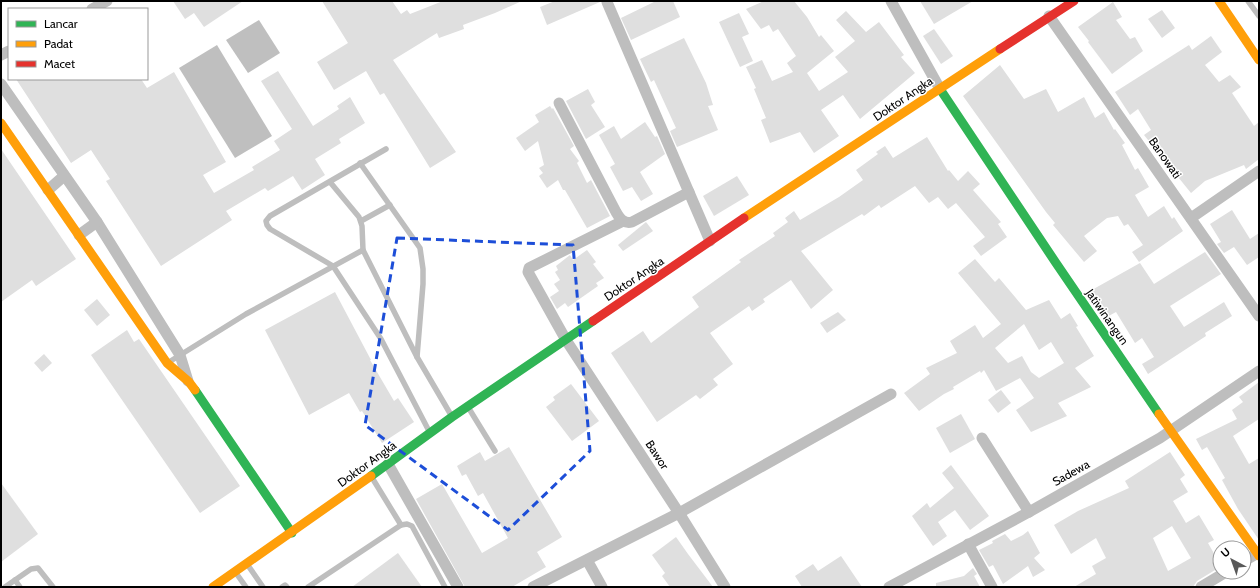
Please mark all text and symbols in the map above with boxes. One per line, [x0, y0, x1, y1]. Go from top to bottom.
legend [8, 8, 148, 80]
text: Lancar [44, 16, 78, 31]
text: Padat [44, 36, 73, 51]
text: Macet [44, 56, 75, 71]
street label: Doktor Angka [870, 73, 936, 124]
street label: Banowati [1146, 134, 1185, 181]
street label: Doktor Angka [601, 253, 667, 304]
street label: Jatiwinangun [1082, 285, 1132, 348]
street label: Doktor Angka [334, 437, 399, 490]
street label: Bawor [642, 437, 672, 472]
street label: Sadewa [1050, 456, 1092, 489]
north arrow [1212, 540, 1252, 580]
text: U [1218, 545, 1233, 560]

